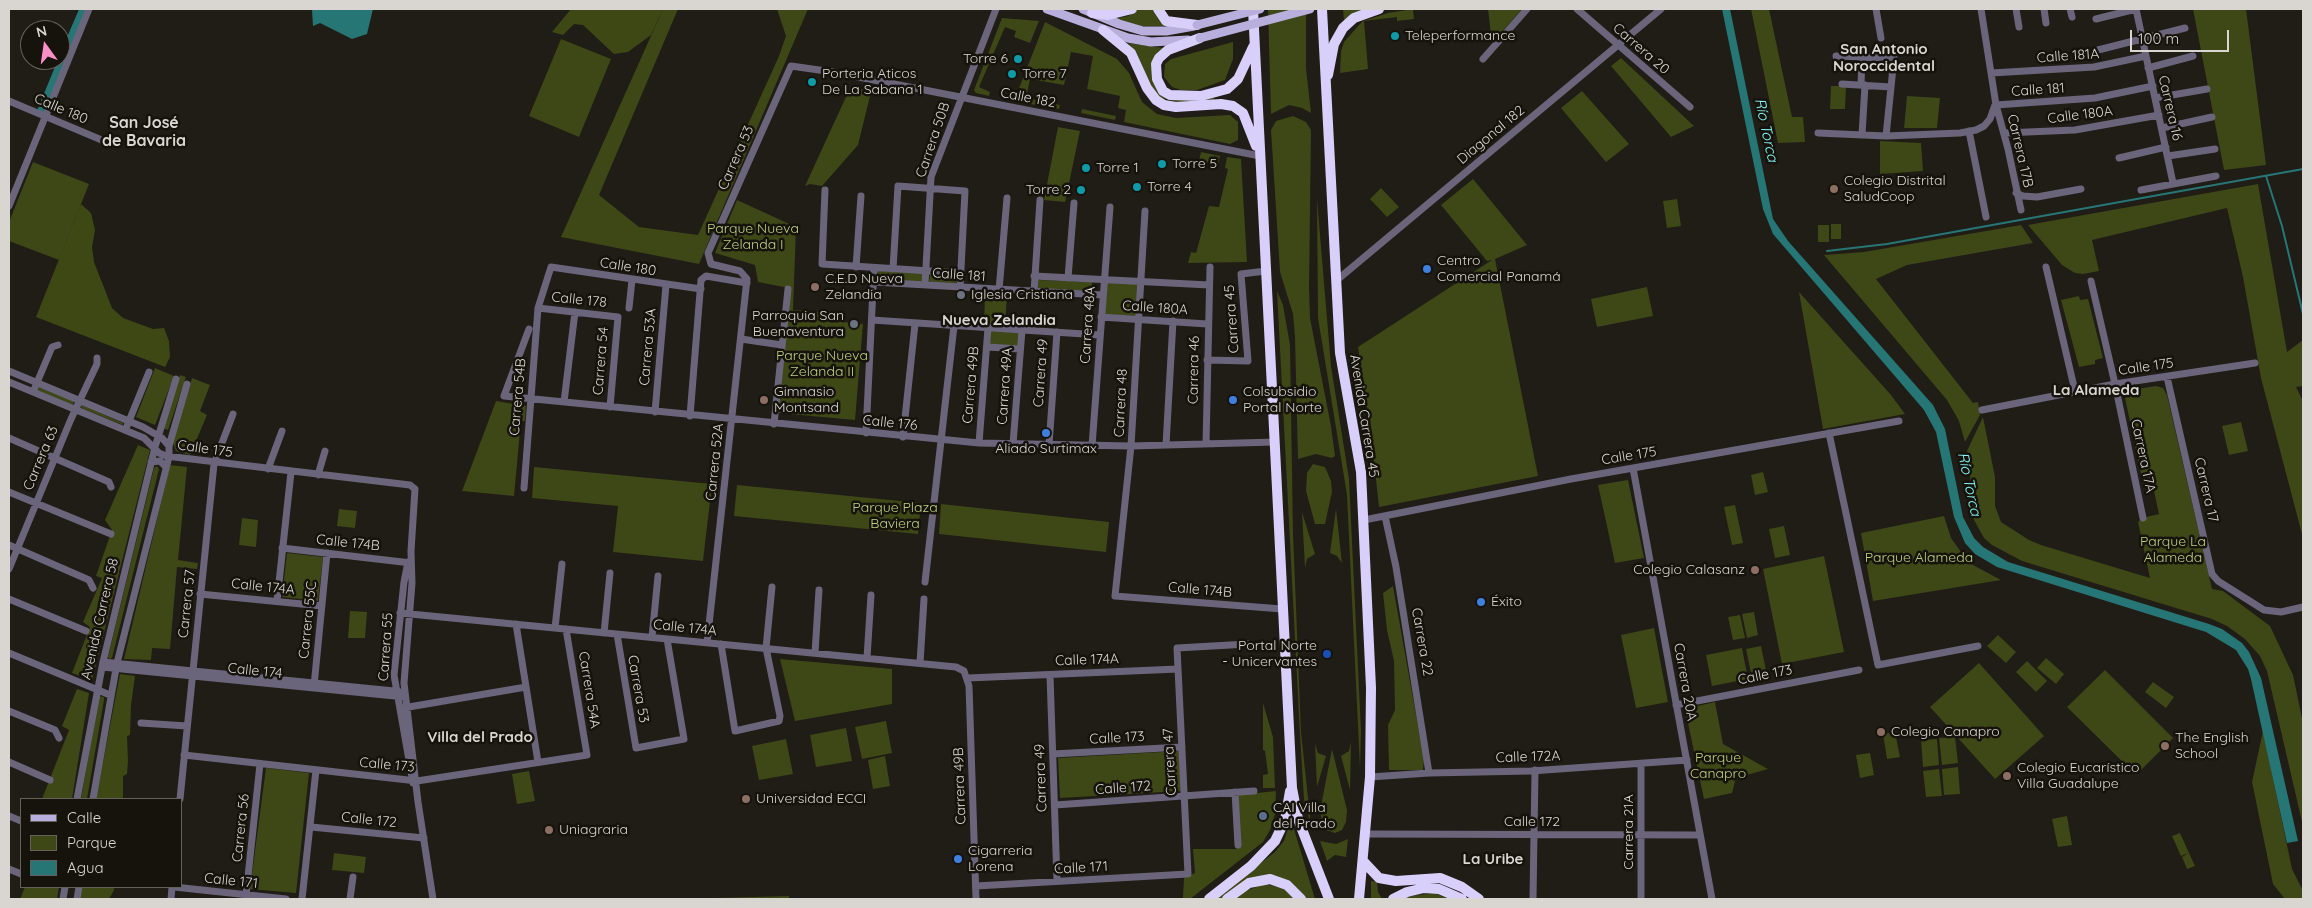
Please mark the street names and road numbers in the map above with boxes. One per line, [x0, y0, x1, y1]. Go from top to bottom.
street label: Carrera 20 [1609, 20, 1673, 78]
street label: Calle 181A [2036, 45, 2100, 67]
street label: Carrera 16 [2154, 74, 2186, 142]
street label: Calle 181 [2011, 80, 2065, 100]
street label: Calle 182 [999, 84, 1057, 112]
street label: Calle 180 [32, 90, 90, 128]
street label: Carrera 50B [912, 100, 954, 180]
street label: Diagonal 182 [1454, 102, 1528, 168]
street label: Calle 180A [2046, 103, 2114, 127]
street label: Carrera 17B [2003, 113, 2037, 189]
street label: Carrera 53 [714, 123, 758, 193]
street label: Calle 180 [599, 254, 657, 280]
street label: Calle 181 [932, 265, 986, 285]
street label: Carrera 45 [1221, 284, 1243, 354]
street label: Carrera 48A [1077, 286, 1099, 364]
street label: Calle 178 [550, 289, 608, 311]
street label: Calle 180A [1122, 297, 1188, 319]
street label: Carrera 53A [636, 308, 660, 386]
street label: Carrera 54 [590, 326, 612, 396]
street label: Carrera 46 [1185, 336, 1203, 404]
street label: Carrera 49 [1030, 338, 1052, 408]
street label: Carrera 49B [959, 346, 983, 424]
street label: Carrera 49A [994, 347, 1016, 425]
street label: Avenida Carrera 45 [1346, 353, 1382, 479]
street label: Calle 175 [2117, 355, 2175, 379]
street label: Carrera 54B [506, 358, 530, 436]
street label: Carrera 48 [1111, 368, 1131, 438]
street label: Calle 176 [862, 412, 918, 434]
street label: Carrera 17A [2127, 418, 2159, 494]
street label: Carrera 52A [703, 422, 727, 502]
street label: Carrera 63 [20, 423, 62, 493]
street label: Calle 175 [176, 437, 234, 461]
street label: Calle 175 [1600, 443, 1658, 469]
street label: Carrera 17 [2190, 456, 2222, 524]
street label: Calle 174B [315, 531, 381, 555]
street label: Avenida Carrera 58 [78, 556, 122, 682]
street label: Carrera 57 [175, 569, 199, 639]
street label: Calle 174A [230, 575, 296, 599]
street label: Calle 174B [1167, 579, 1233, 601]
street label: Carrera 55C [296, 580, 320, 660]
street label: Carrera 22 [1408, 607, 1436, 677]
street label: Carrera 55 [375, 612, 397, 682]
street label: Calle 174A [652, 616, 718, 640]
street label: Carrera 20A [1670, 642, 1700, 722]
street label: Carrera 54A [575, 650, 603, 730]
street label: Calle 174A [1055, 650, 1119, 670]
street label: Carrera 53 [624, 654, 652, 724]
street label: Calle 174 [227, 660, 283, 682]
street label: Calle 173 [1736, 661, 1794, 689]
street label: Calle 173 [1089, 728, 1145, 748]
street label: Carrera 47 [1160, 728, 1180, 796]
street label: Carrera 49 [1031, 744, 1051, 812]
street label: Carrera 49B [950, 747, 970, 825]
street label: Calle 172A [1495, 747, 1561, 767]
street label: Calle 173 [359, 754, 415, 776]
street label: Calle 172 [1095, 778, 1151, 798]
street label: Carrera 56 [229, 793, 253, 863]
street label: Carrera 21A [1621, 794, 1637, 870]
street label: Calle 172 [340, 809, 398, 831]
street label: Calle 172 [1504, 814, 1560, 830]
street label: Calle 171 [1054, 858, 1108, 878]
street label: Calle 171 [203, 870, 259, 892]

